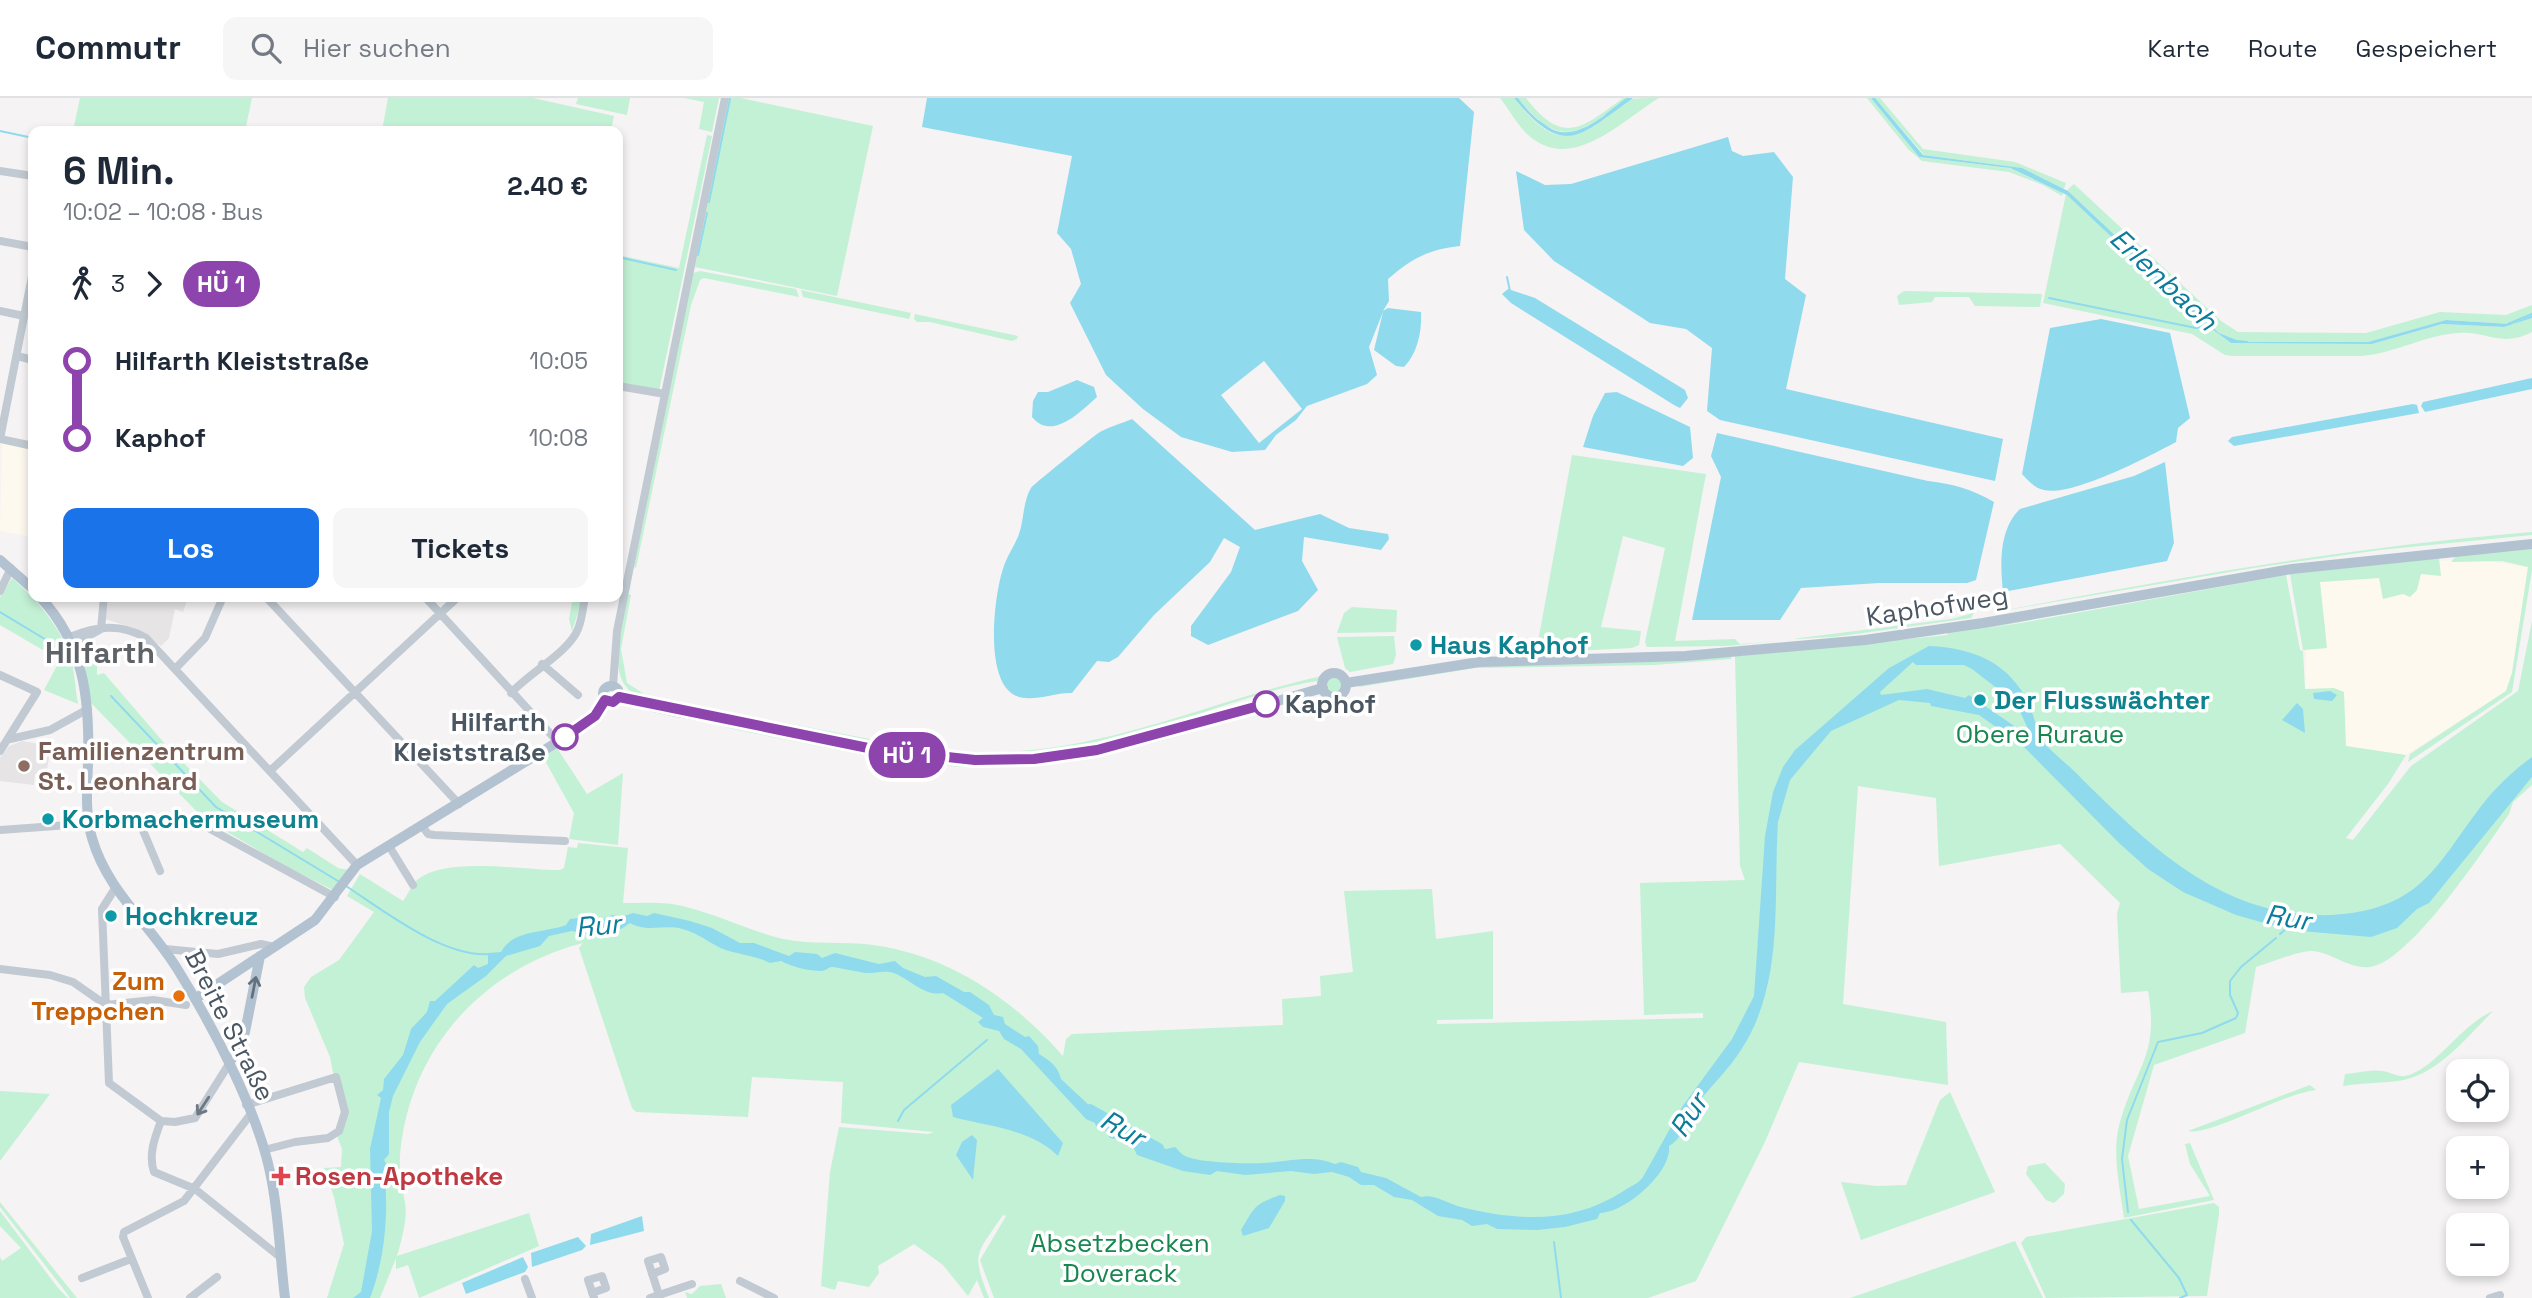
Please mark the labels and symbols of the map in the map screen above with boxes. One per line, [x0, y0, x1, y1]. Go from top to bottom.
water label: Erlenbach [2103, 220, 2226, 339]
street label: Kaphofweg [1864, 578, 2010, 634]
place label: Haus Kaphof [1430, 628, 1589, 662]
district label: Hilfarth [45, 633, 155, 672]
marker: Haus Kaphof [1408, 637, 1424, 653]
place label: Der Flusswächter [1994, 683, 2210, 717]
place label: Kaphof [1285, 687, 1376, 721]
marker: Kaphof [1253, 691, 1279, 717]
marker: Der Flusswächter [1972, 692, 1988, 708]
place label: Hilfarth Kleiststraße [394, 705, 546, 769]
park label: Obere Ruraue [1956, 717, 2124, 751]
marker: Hilfarth Kleiststraße [552, 724, 578, 750]
line badge: HÜ 1 [858, 732, 956, 778]
place label: Familienzentrum St. Leonhard [38, 734, 245, 798]
marker: Familienzentrum St. Leonhard [16, 758, 32, 774]
place label: Korbmachermuseum [62, 802, 319, 836]
marker: Korbmachermuseum [40, 811, 56, 827]
water label: Rur [2263, 896, 2317, 939]
place label: Hochkreuz [125, 899, 258, 933]
water label: Rur [574, 904, 626, 945]
marker: Hochkreuz [103, 908, 119, 924]
street label: Breite Straße [177, 943, 283, 1107]
place label: Zum Treppchen [31, 964, 165, 1028]
one-way arrow [248, 976, 261, 999]
marker: Zum Treppchen [171, 988, 187, 1004]
water label: Rur [1661, 1083, 1717, 1144]
one-way arrow [196, 1095, 210, 1115]
water label: Rur [1094, 1101, 1155, 1156]
place label: Rosen-Apotheke [295, 1159, 503, 1193]
marker: Rosen-Apotheke [273, 1168, 289, 1184]
park label: Absetzbecken Doverack [1030, 1226, 1210, 1290]

